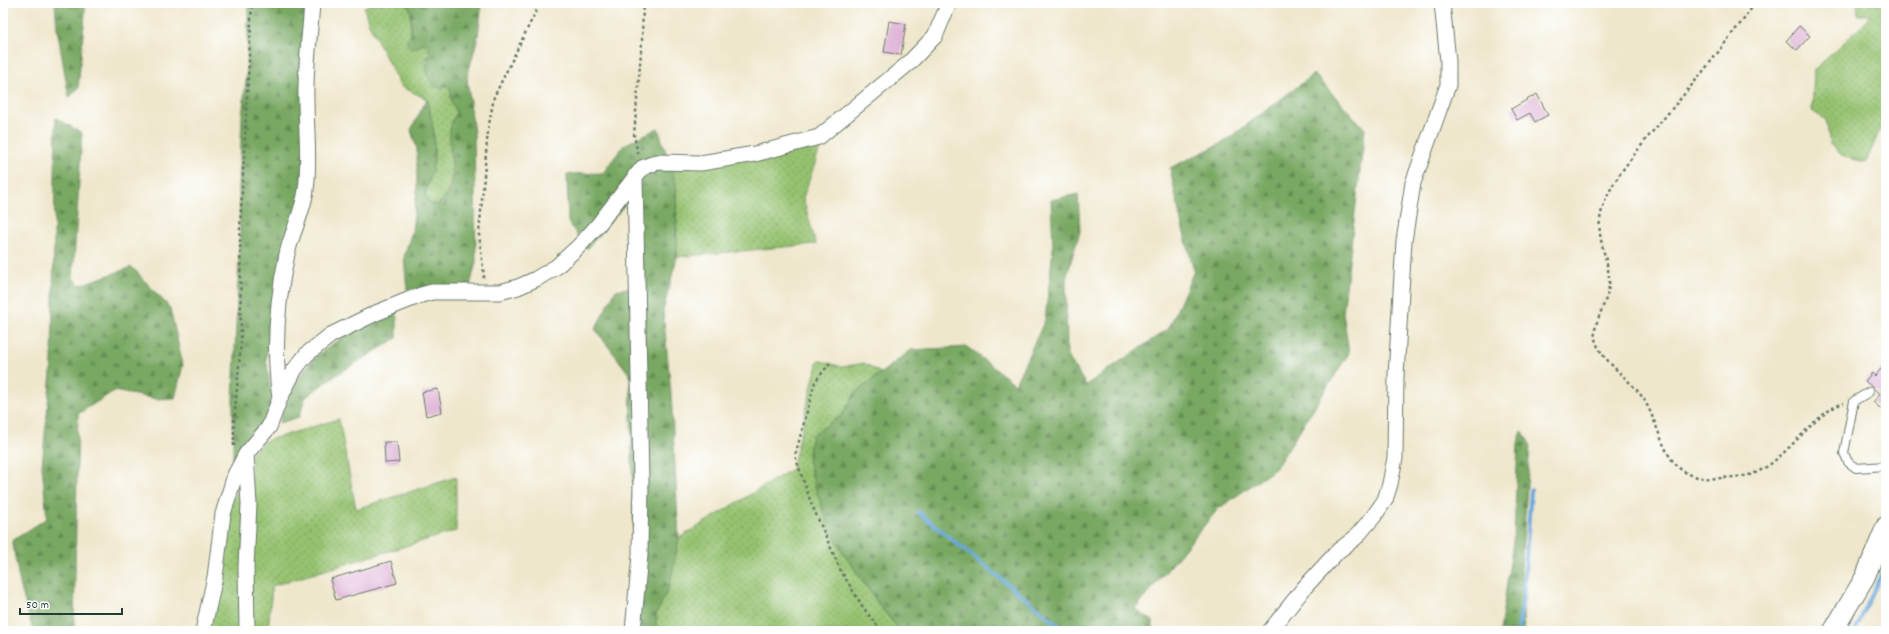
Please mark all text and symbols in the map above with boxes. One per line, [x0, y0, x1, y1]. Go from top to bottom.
scale bar [20, 590, 122, 616]
text: 50 m [26, 597, 49, 614]

